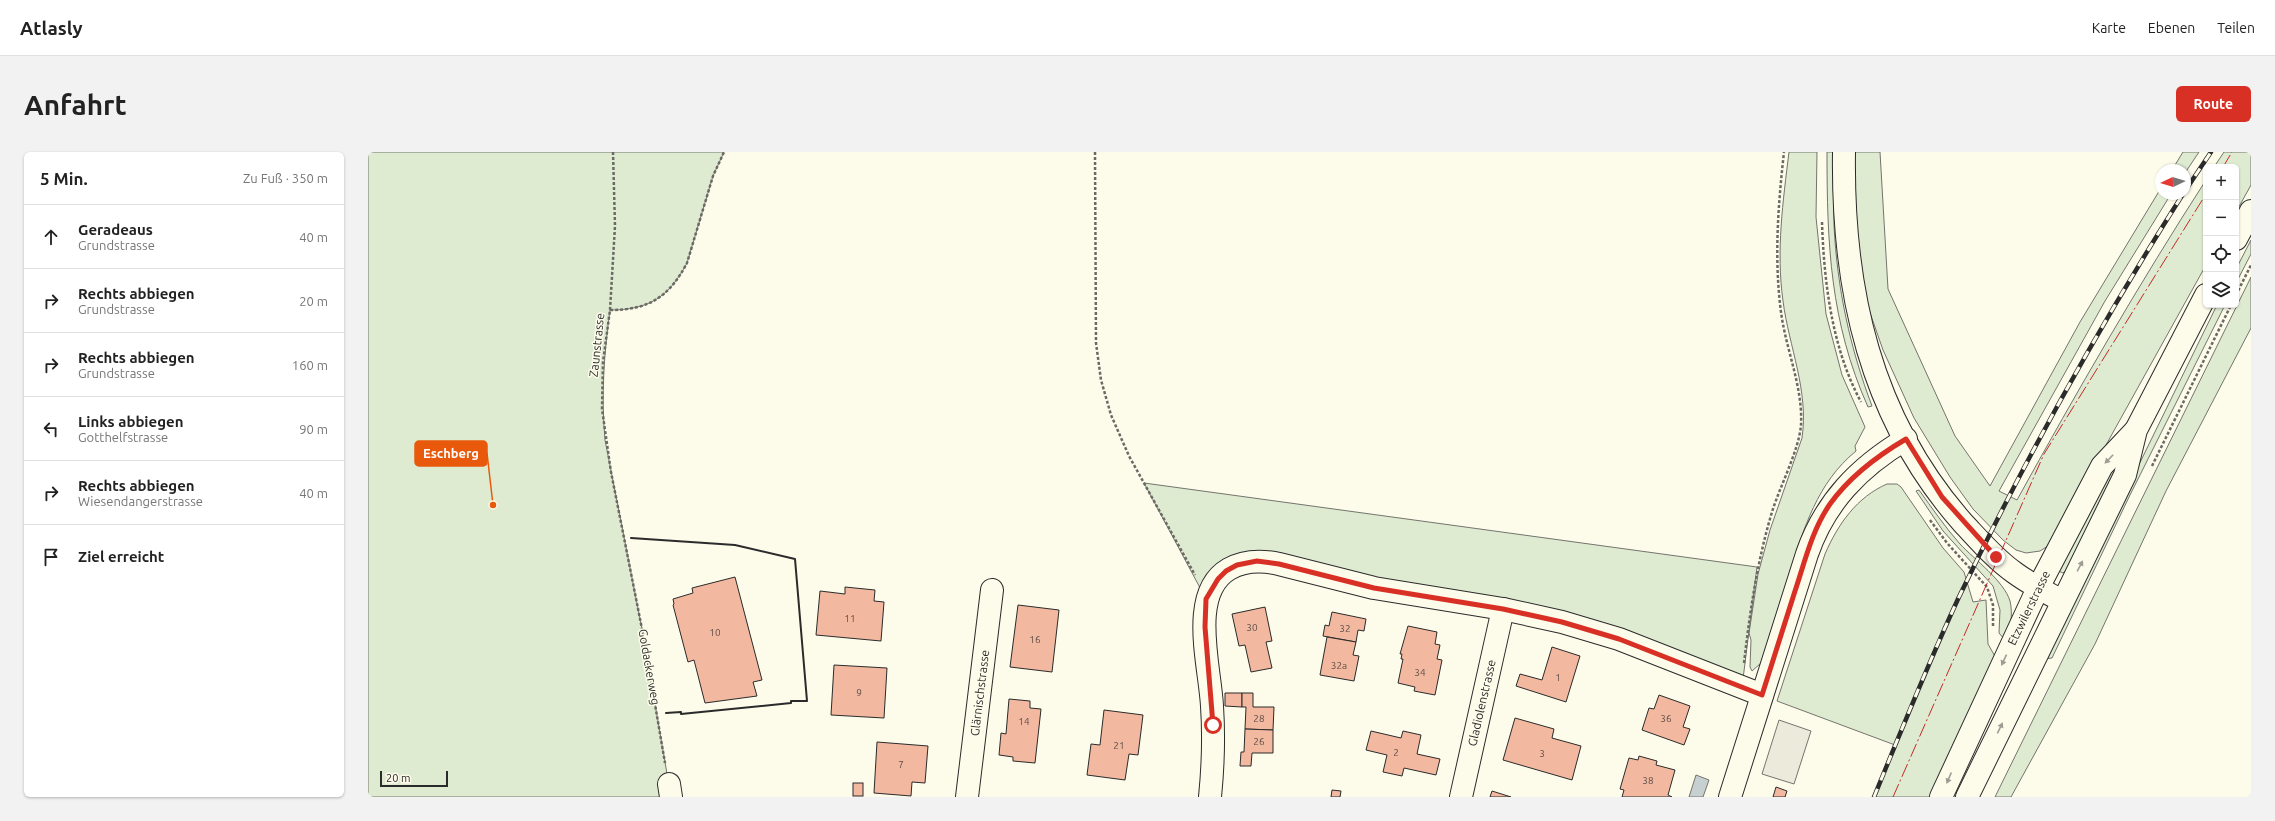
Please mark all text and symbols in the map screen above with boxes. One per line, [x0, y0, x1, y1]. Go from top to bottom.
text: Atlasly [20, 17, 83, 39]
text: Karte [2092, 20, 2126, 36]
text: Ebenen [2148, 20, 2195, 36]
text: Teilen [2217, 20, 2255, 36]
button: Route [2176, 86, 2251, 122]
text: Anfahrt [24, 89, 127, 120]
north arrow [2155, 164, 2191, 200]
map controls [2203, 164, 2239, 308]
button: + [2203, 164, 2239, 200]
text: 5 Min. [40, 169, 88, 188]
text: Zu Fuß · 350 m [243, 171, 328, 185]
button: − [2203, 200, 2239, 236]
text: Geradeaus [78, 221, 153, 238]
icon: ahead [40, 226, 62, 248]
text: 40 m [299, 230, 328, 244]
button: locate [2203, 236, 2239, 272]
text: Grundstrasse [78, 238, 155, 252]
button: layers [2203, 272, 2239, 308]
text: Rechts abbiegen [78, 285, 195, 302]
icon: right [40, 290, 62, 312]
text: 20 m [299, 294, 328, 308]
text: Grundstrasse [78, 302, 155, 316]
street label: Zaunstrasse [587, 312, 606, 378]
text: Rechts abbiegen [78, 349, 195, 366]
icon: right [40, 354, 62, 376]
text: 160 m [292, 358, 328, 372]
text: Grundstrasse [78, 366, 155, 380]
text: Links abbiegen [78, 413, 183, 430]
icon: left [40, 418, 62, 440]
text: 90 m [299, 422, 328, 436]
text: Gotthelfstrasse [78, 430, 168, 444]
callout: Eschberg [415, 441, 487, 466]
text: Eschberg [423, 446, 479, 460]
one-way arrow [2104, 453, 2113, 464]
text: Rechts abbiegen [78, 477, 195, 494]
icon: right [40, 482, 62, 504]
text: 40 m [299, 486, 328, 500]
text: Wiesendangerstrasse [78, 494, 203, 508]
icon: arrive [40, 546, 62, 568]
text: Ziel erreicht [78, 548, 164, 565]
route end [1987, 548, 2005, 566]
one-way arrow [2077, 560, 2084, 572]
street label: Etzwilerstrasse [2005, 568, 2052, 647]
house number: 11 [844, 613, 856, 624]
house number: 30 [1246, 622, 1258, 633]
house number: 32 [1339, 623, 1351, 634]
house number: 10 [709, 627, 721, 638]
street label: Goldackerweg [636, 628, 663, 706]
house number: 16 [1029, 634, 1041, 645]
street label: Glärnischstrasse [968, 649, 991, 737]
one-way arrow [2001, 655, 2007, 666]
street label: Gladiolenstrasse [1465, 658, 1498, 747]
house number: 32a [1331, 660, 1347, 671]
house number: 34 [1414, 667, 1426, 678]
house number: 1 [1555, 672, 1561, 683]
house number: 9 [856, 687, 862, 698]
house number: 28 [1253, 713, 1265, 724]
house number: 36 [1660, 713, 1672, 724]
house number: 14 [1018, 716, 1030, 727]
route start [1204, 716, 1222, 734]
one-way arrow [1997, 723, 2004, 734]
house number: 26 [1253, 736, 1265, 747]
house number: 21 [1113, 740, 1125, 751]
house number: 2 [1393, 747, 1399, 758]
house number: 3 [1539, 748, 1545, 759]
house number: 7 [898, 759, 904, 770]
scale bar [380, 769, 448, 788]
text: 20 m [386, 772, 410, 784]
one-way arrow [1946, 773, 1952, 784]
house number: 38 [1642, 775, 1654, 786]

